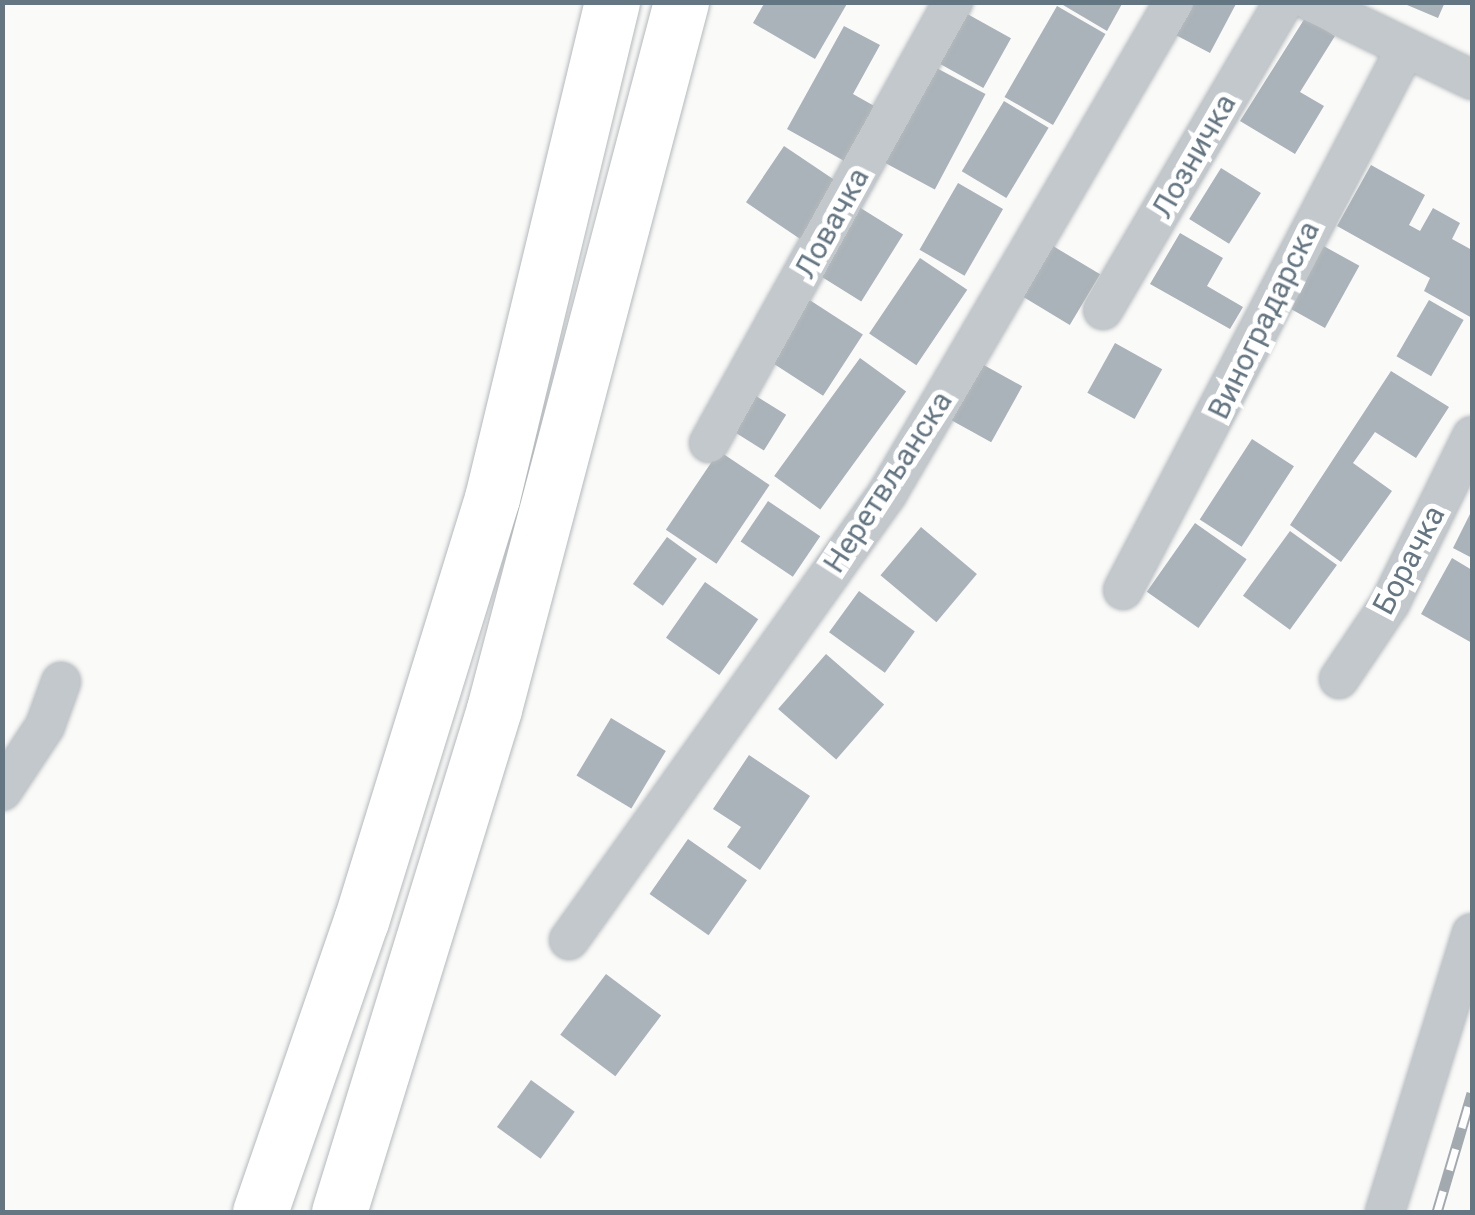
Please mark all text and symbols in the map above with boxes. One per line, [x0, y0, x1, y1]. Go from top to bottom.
street label: Лозничка [1144, 88, 1244, 224]
street label: Ловачка [787, 162, 877, 284]
street label: Виноградарска [1201, 215, 1327, 425]
street label: Неретвљанска [816, 385, 960, 579]
street label: Борачка [1365, 499, 1453, 621]

